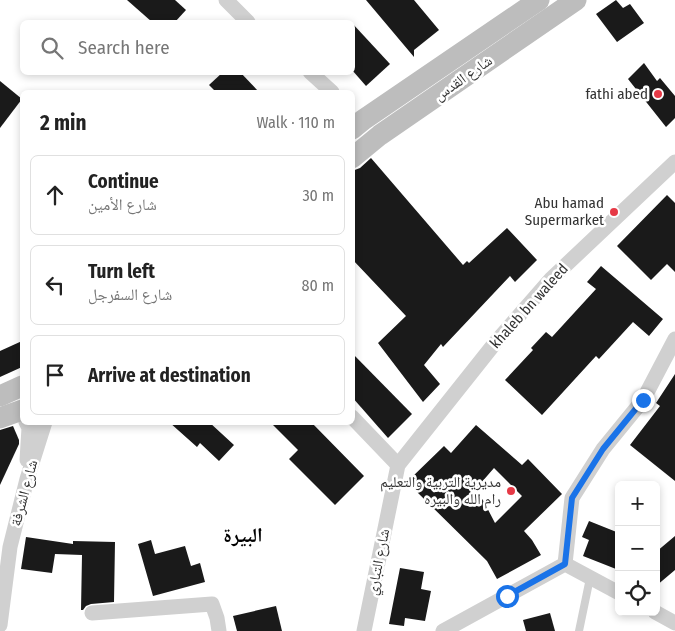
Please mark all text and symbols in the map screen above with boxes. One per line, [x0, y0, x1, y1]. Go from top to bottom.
search box [20, 20, 355, 75]
icon: search [38, 34, 66, 62]
text: Search here [78, 36, 170, 59]
street label: شارع القدس [430, 51, 496, 105]
place label: fathi abed [585, 85, 648, 103]
marker: fathi abed [652, 88, 664, 100]
text: 2 min [40, 110, 87, 136]
text: Walk · 110 m [257, 113, 335, 132]
text: Continue [88, 170, 159, 193]
icon: ahead [41, 181, 69, 209]
text: 30 m [302, 186, 334, 205]
place label: Abu hamad Supermarket [525, 194, 604, 229]
text: شارع الأمين [88, 195, 157, 214]
marker: Abu hamad Supermarket [608, 206, 620, 218]
text: Turn left [88, 260, 155, 283]
street label: khaleb bn waleed [486, 260, 572, 352]
icon: left [41, 271, 69, 299]
text: 80 m [302, 276, 334, 295]
text: شارع السفرجل [88, 285, 172, 304]
icon: arrive [41, 361, 69, 389]
text: Arrive at destination [88, 364, 251, 387]
route end [632, 389, 655, 412]
street label: شارع الشرفة [7, 458, 42, 528]
place label: مديرية التربية والتعليم رام الله والبيره [380, 473, 501, 509]
map controls [615, 481, 660, 616]
button: + [615, 481, 660, 526]
marker: مديرية التربية والتعليم رام الله والبيره [505, 485, 517, 497]
district label: البيرة [223, 523, 263, 547]
button: − [615, 526, 660, 571]
street label: شارع التباري [363, 527, 396, 597]
button: locate [615, 571, 660, 616]
route start [496, 585, 519, 608]

